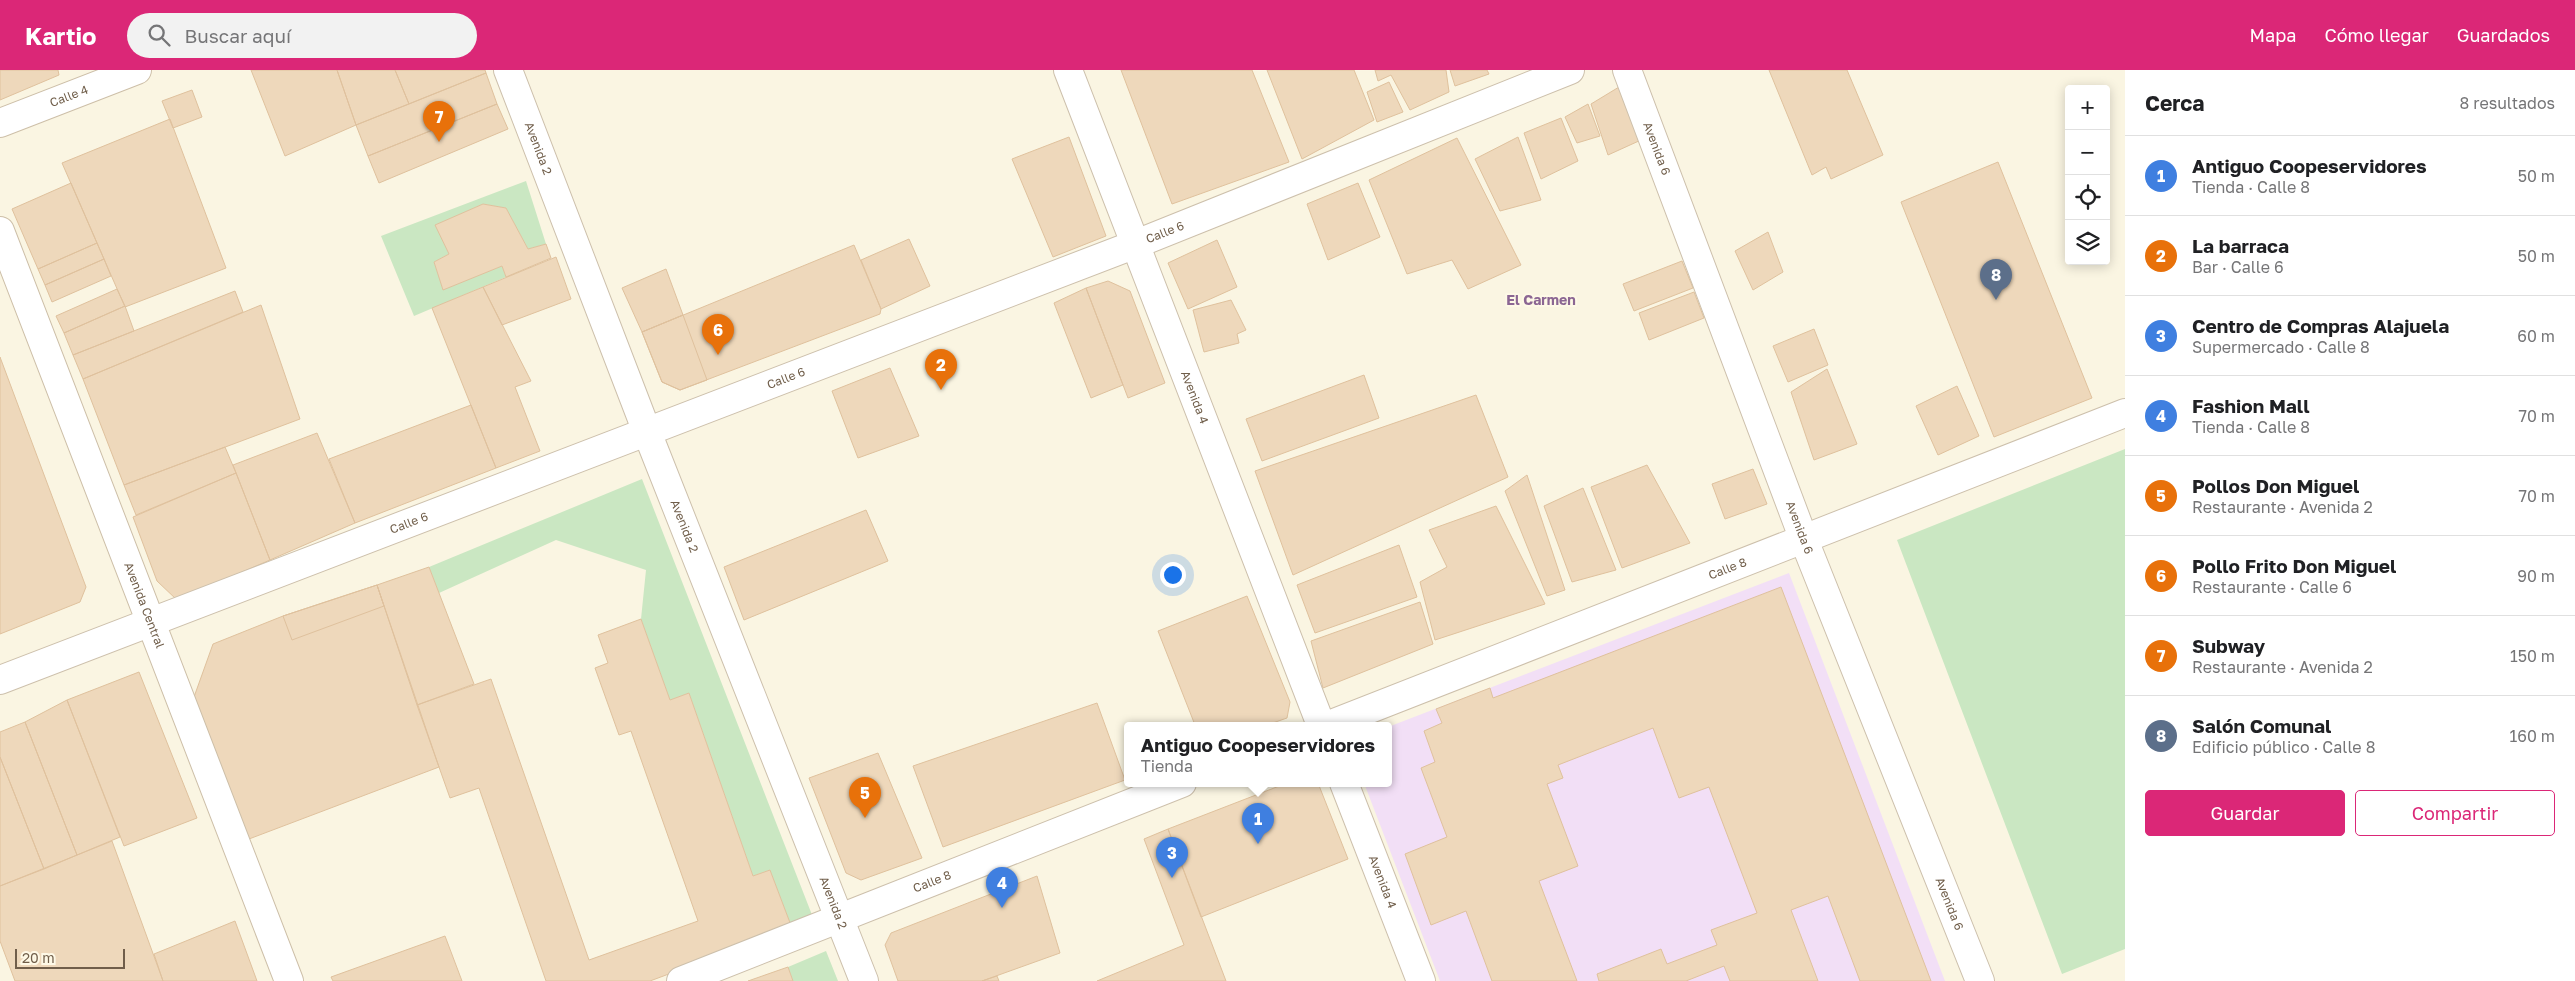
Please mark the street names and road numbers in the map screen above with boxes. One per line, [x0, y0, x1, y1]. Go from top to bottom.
street label: Calle 4 [48, 82, 90, 110]
street label: Avenida 2 [522, 120, 556, 177]
street label: Avenida 6 [1640, 120, 1674, 177]
street label: Calle 6 [1144, 218, 1186, 246]
street label: Calle 6 [765, 364, 807, 392]
street label: Avenida 4 [1178, 368, 1212, 426]
street label: Avenida 2 [667, 497, 702, 555]
street label: Avenida 6 [1783, 499, 1817, 556]
street label: Calle 6 [387, 508, 430, 537]
street label: Calle 8 [1706, 554, 1749, 583]
street label: Avenida Central [121, 560, 168, 650]
street label: Avenida 4 [1366, 853, 1400, 910]
street label: Calle 8 [911, 867, 953, 896]
street label: Avenida 2 [816, 874, 851, 931]
street label: Avenida 6 [1932, 875, 1967, 932]

